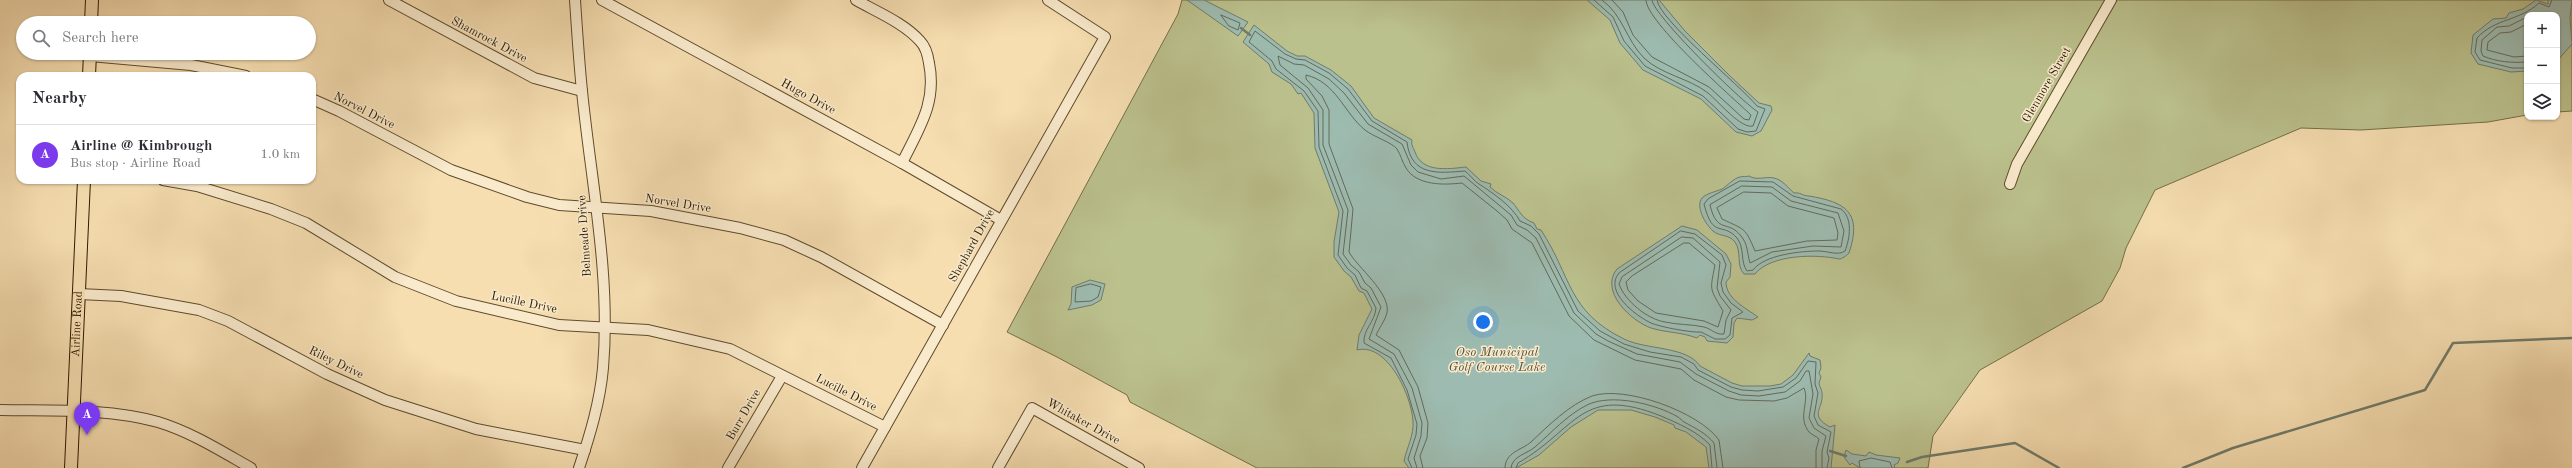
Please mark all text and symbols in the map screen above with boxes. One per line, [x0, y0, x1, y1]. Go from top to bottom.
map controls [2524, 12, 2560, 120]
button: + [2524, 12, 2560, 48]
street label: Shamrock Drive [449, 15, 529, 65]
search box [16, 16, 316, 60]
icon: search [30, 27, 52, 49]
text: Search here [62, 31, 139, 46]
street label: Glenmore Street [2021, 45, 2073, 125]
button: − [2524, 48, 2560, 84]
street label: Hugo Drive [779, 77, 838, 117]
button: layers [2524, 84, 2560, 120]
text: Nearby [32, 90, 87, 107]
street label: Norvel Drive [331, 90, 397, 132]
text: Airline @ Kimbrough [70, 139, 212, 154]
text: A [40, 148, 50, 161]
text: 1.0 km [261, 148, 300, 161]
text: Bus stop · Airline Road [70, 157, 201, 170]
street label: Norvel Drive [644, 193, 712, 215]
street label: Belmeade Drive [576, 194, 594, 277]
street label: Shephard Drive [947, 207, 997, 285]
street label: Lucille Drive [490, 290, 559, 316]
street label: Airline Road [70, 291, 85, 357]
your location [1473, 312, 1493, 332]
street label: Riley Drive [307, 345, 366, 382]
water label: Oso Municipal Golf Course Lake [1449, 346, 1545, 374]
street label: Lucille Drive [813, 372, 879, 414]
street label: Burr Drive [725, 387, 764, 443]
street label: Whitaker Drive [1044, 397, 1122, 447]
pin: A [74, 402, 100, 435]

